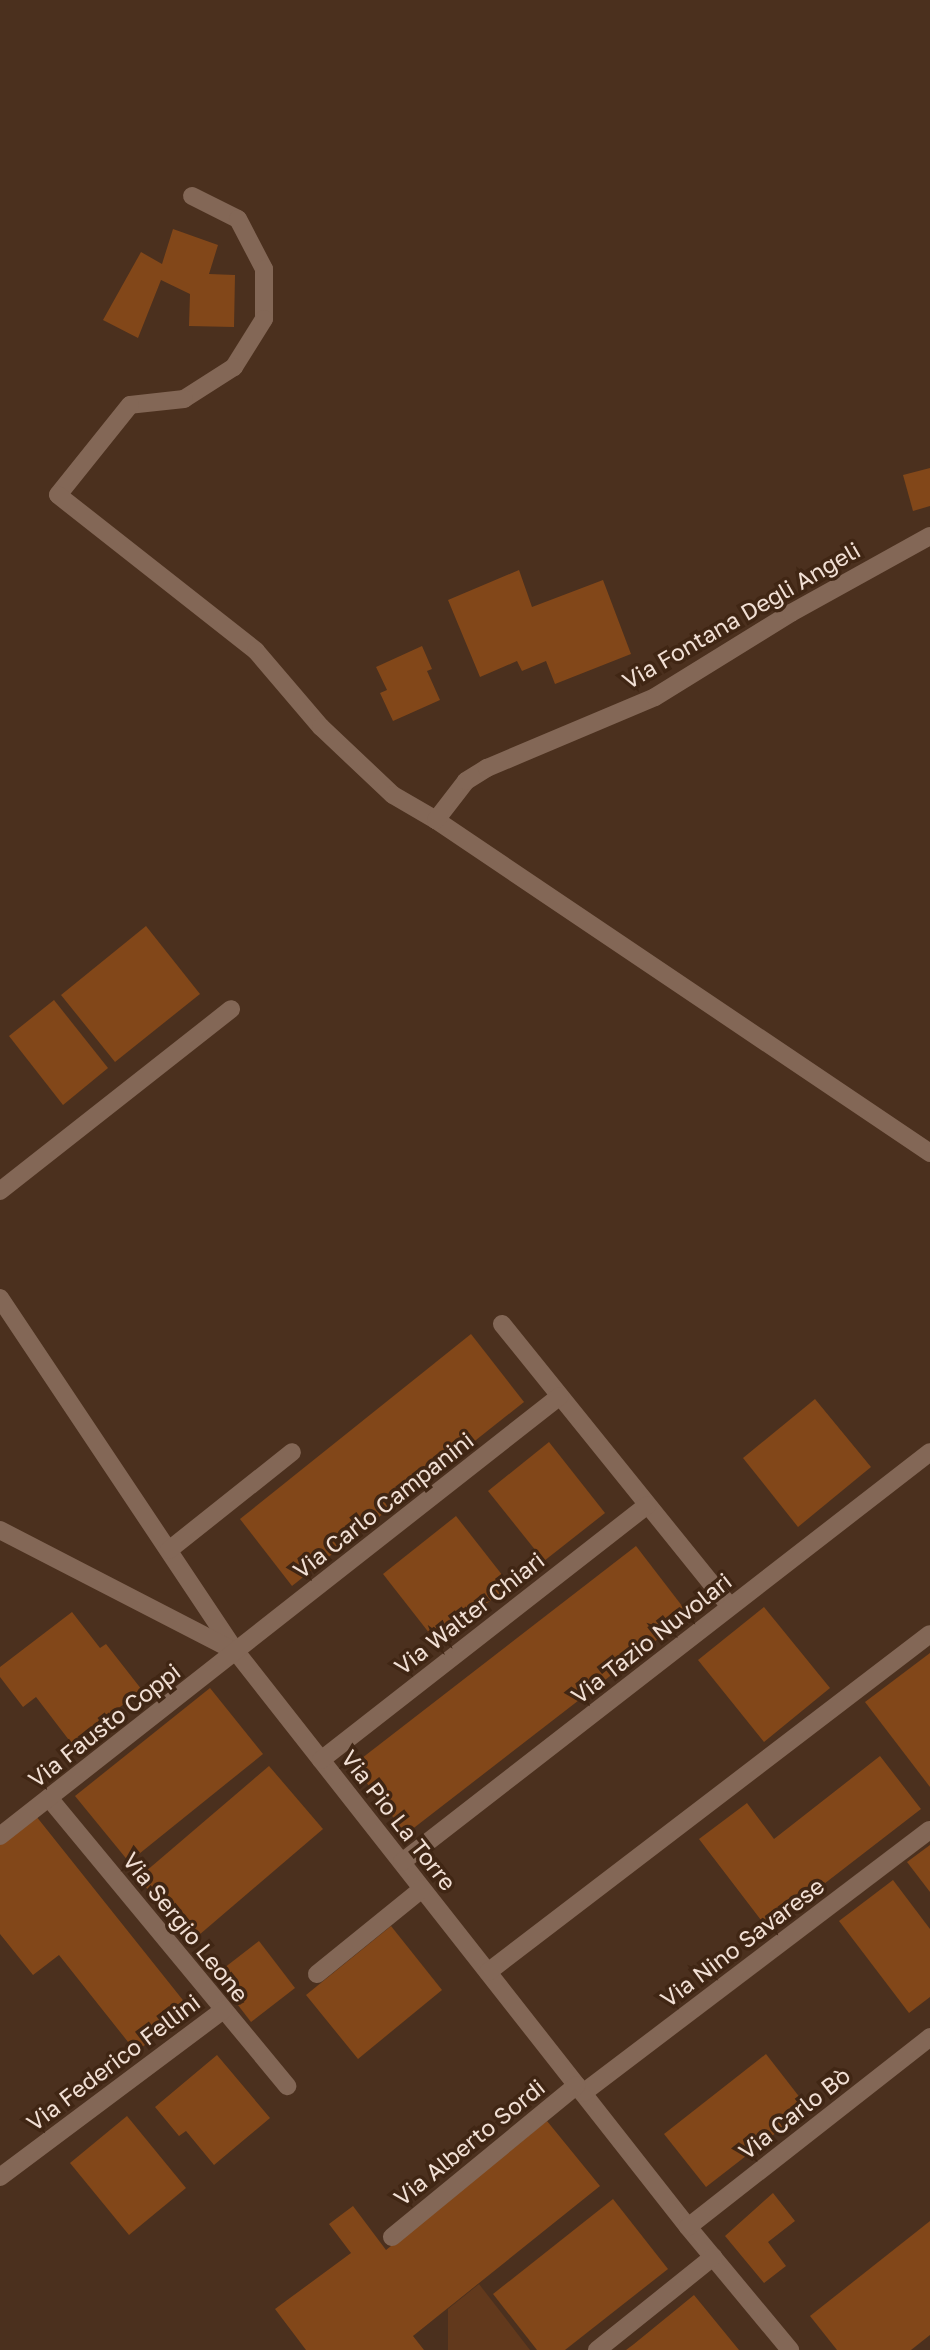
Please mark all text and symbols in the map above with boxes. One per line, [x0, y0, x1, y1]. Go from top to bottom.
street label: Via Fontana Degli Angeli [617, 536, 865, 694]
street label: Via Carlo Campanini [287, 1426, 479, 1584]
street label: Via Walter Chiari [389, 1546, 549, 1680]
street label: Via Tazio Nuvolari [565, 1567, 737, 1709]
street label: Via Fausto Coppi [22, 1657, 186, 1793]
street label: Via Pio La Torre [336, 1744, 462, 1896]
street label: Via Sergio Leone [117, 1847, 255, 2007]
street label: Via Nino Savarese [655, 1871, 829, 2013]
street label: Via Federico Fellini [21, 1988, 205, 2136]
street label: Via Carlo Bò [733, 2061, 855, 2165]
street label: Via Alberto Sordi [388, 2073, 550, 2211]

